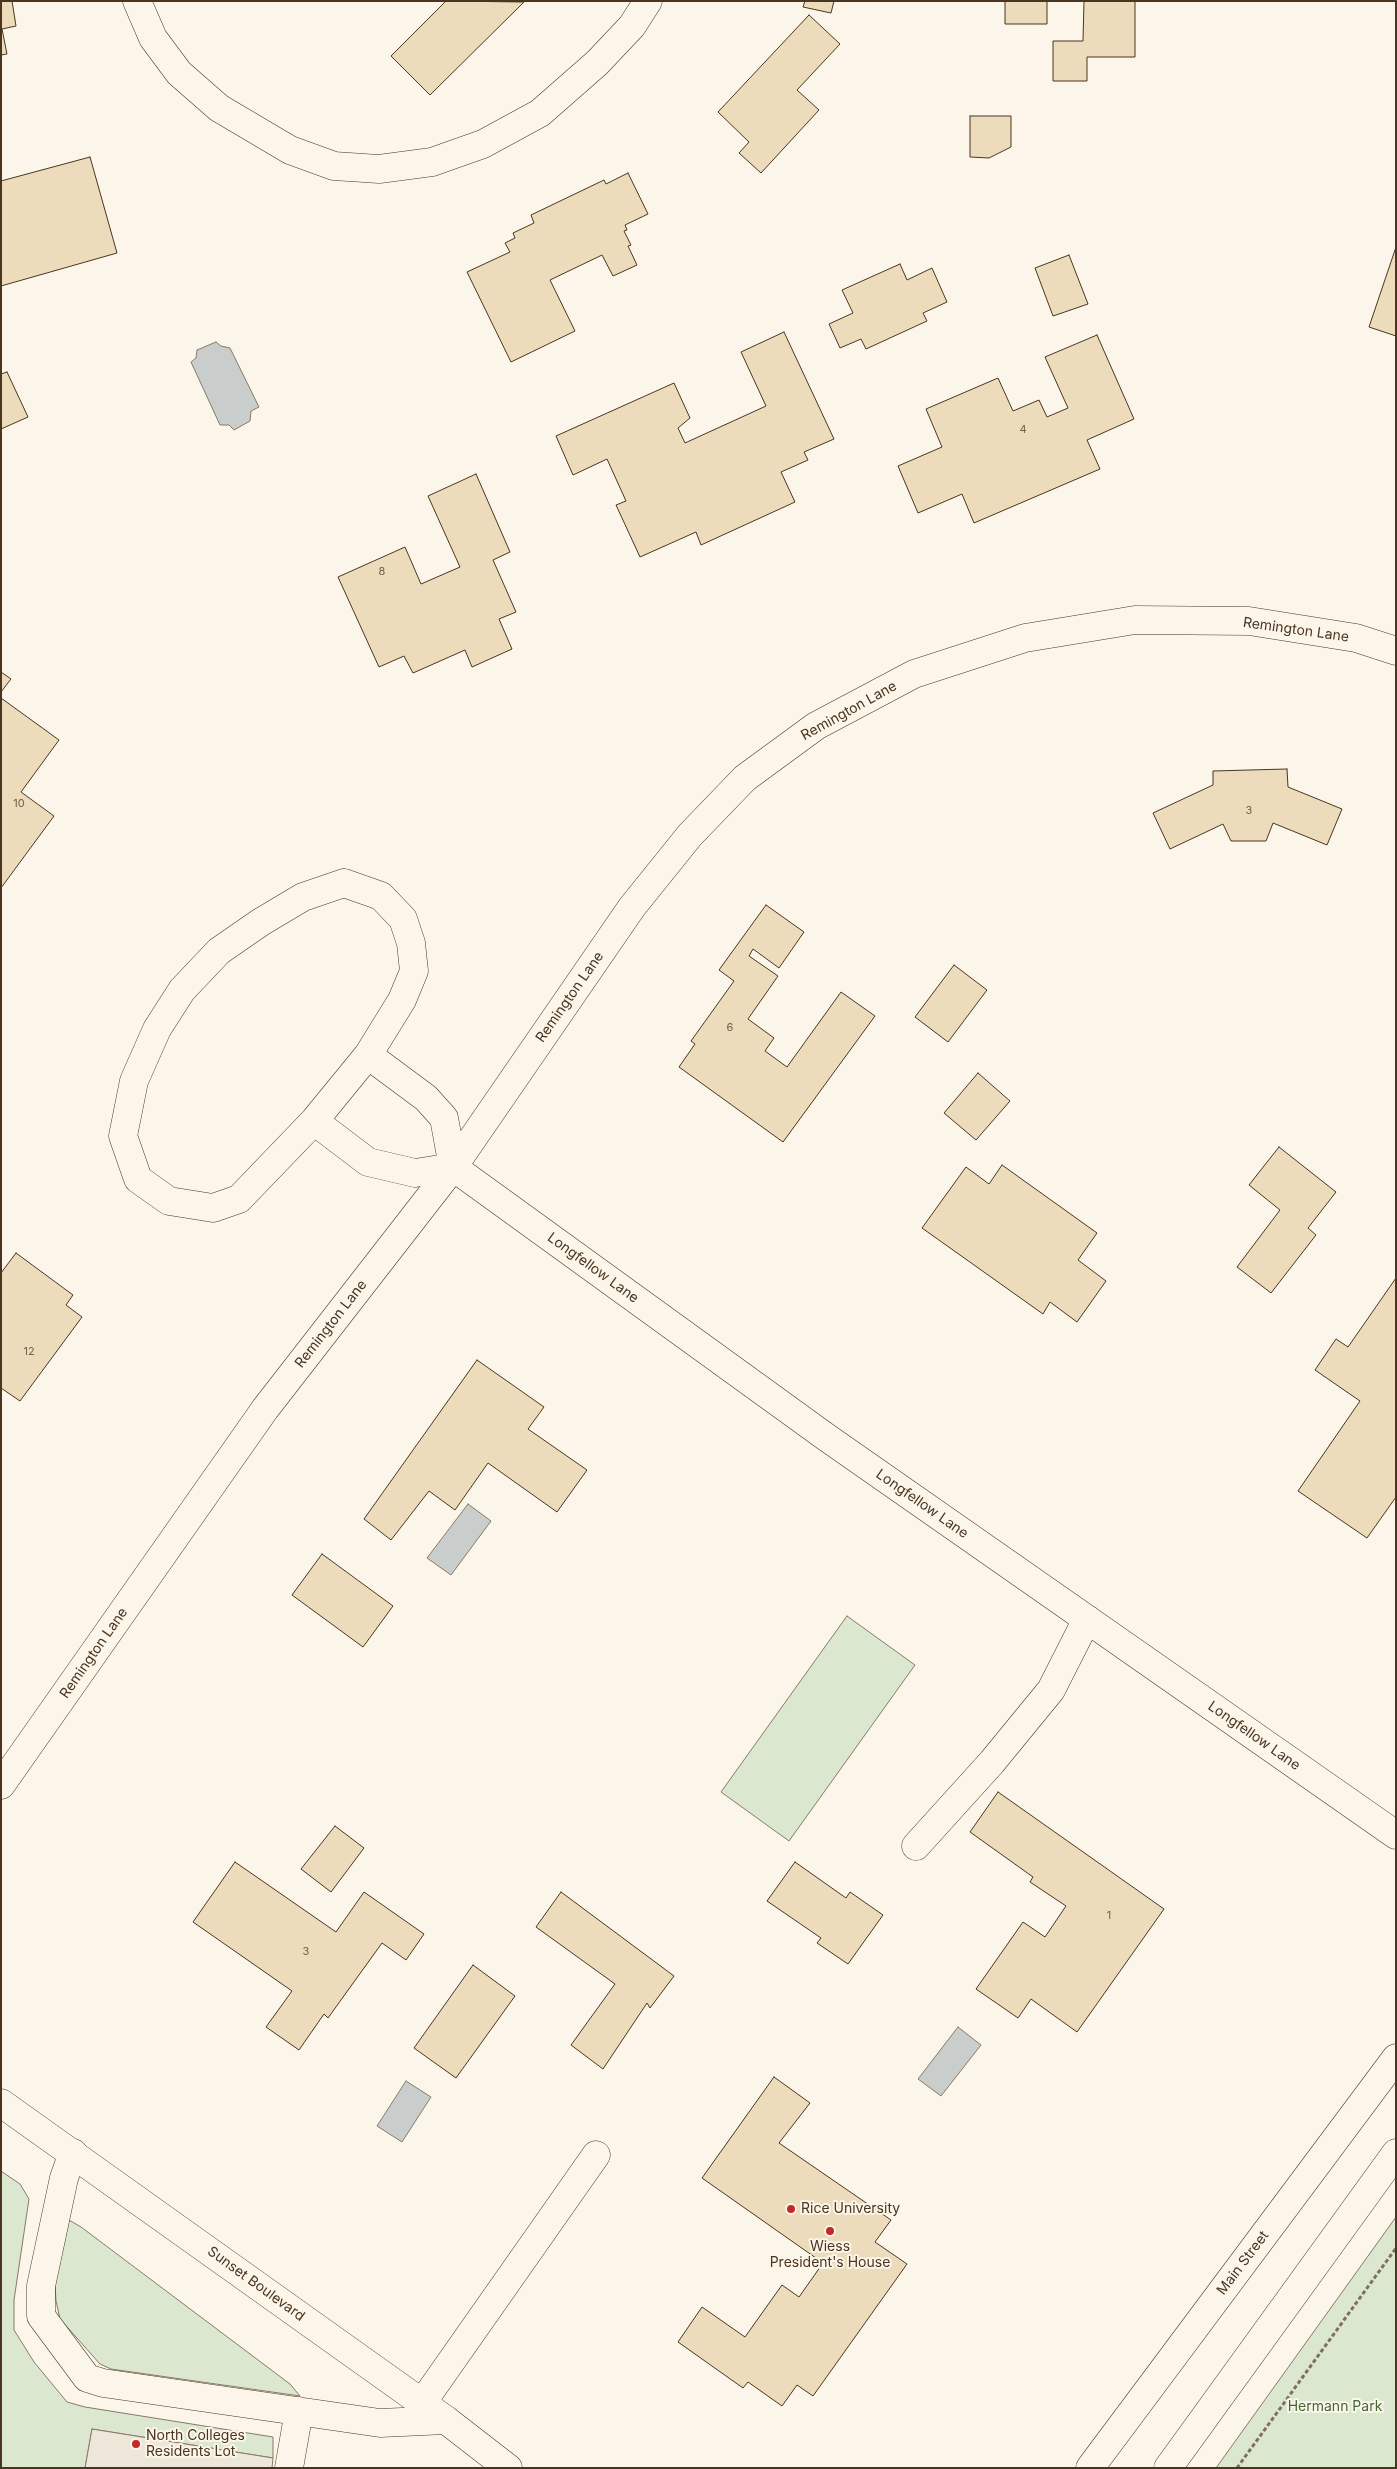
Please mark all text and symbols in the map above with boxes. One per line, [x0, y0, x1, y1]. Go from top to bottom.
house number: 4 [1019, 423, 1027, 437]
house number: 8 [379, 565, 385, 579]
street label: Remington Lane [1242, 614, 1350, 646]
street label: Remington Lane [798, 678, 900, 744]
house number: 10 [13, 797, 25, 811]
house number: 3 [1246, 804, 1252, 818]
street label: Remington Lane [533, 948, 607, 1046]
house number: 6 [727, 1021, 733, 1035]
street label: Longfellow Lane [544, 1229, 642, 1307]
street label: Remington Lane [292, 1277, 370, 1371]
house number: 12 [23, 1345, 35, 1359]
street label: Longfellow Lane [873, 1466, 971, 1542]
street label: Remington Lane [57, 1604, 131, 1702]
street label: Longfellow Lane [1205, 1698, 1303, 1774]
house number: 1 [1107, 1909, 1111, 1923]
house number: 3 [303, 1945, 309, 1959]
place label: Rice University [801, 2201, 900, 2217]
marker: Rice University [785, 2203, 797, 2215]
marker: Wiess President's House [824, 2225, 836, 2237]
street label: Main Street [1214, 2228, 1272, 2298]
place label: Wiess President's House [770, 2239, 890, 2272]
street label: Sunset Boulevard [204, 2243, 308, 2325]
park label: Hermann Park [1288, 2399, 1382, 2415]
place label: North Colleges Residents Lot [146, 2428, 245, 2460]
marker: North Colleges Residents Lot [130, 2438, 142, 2450]

